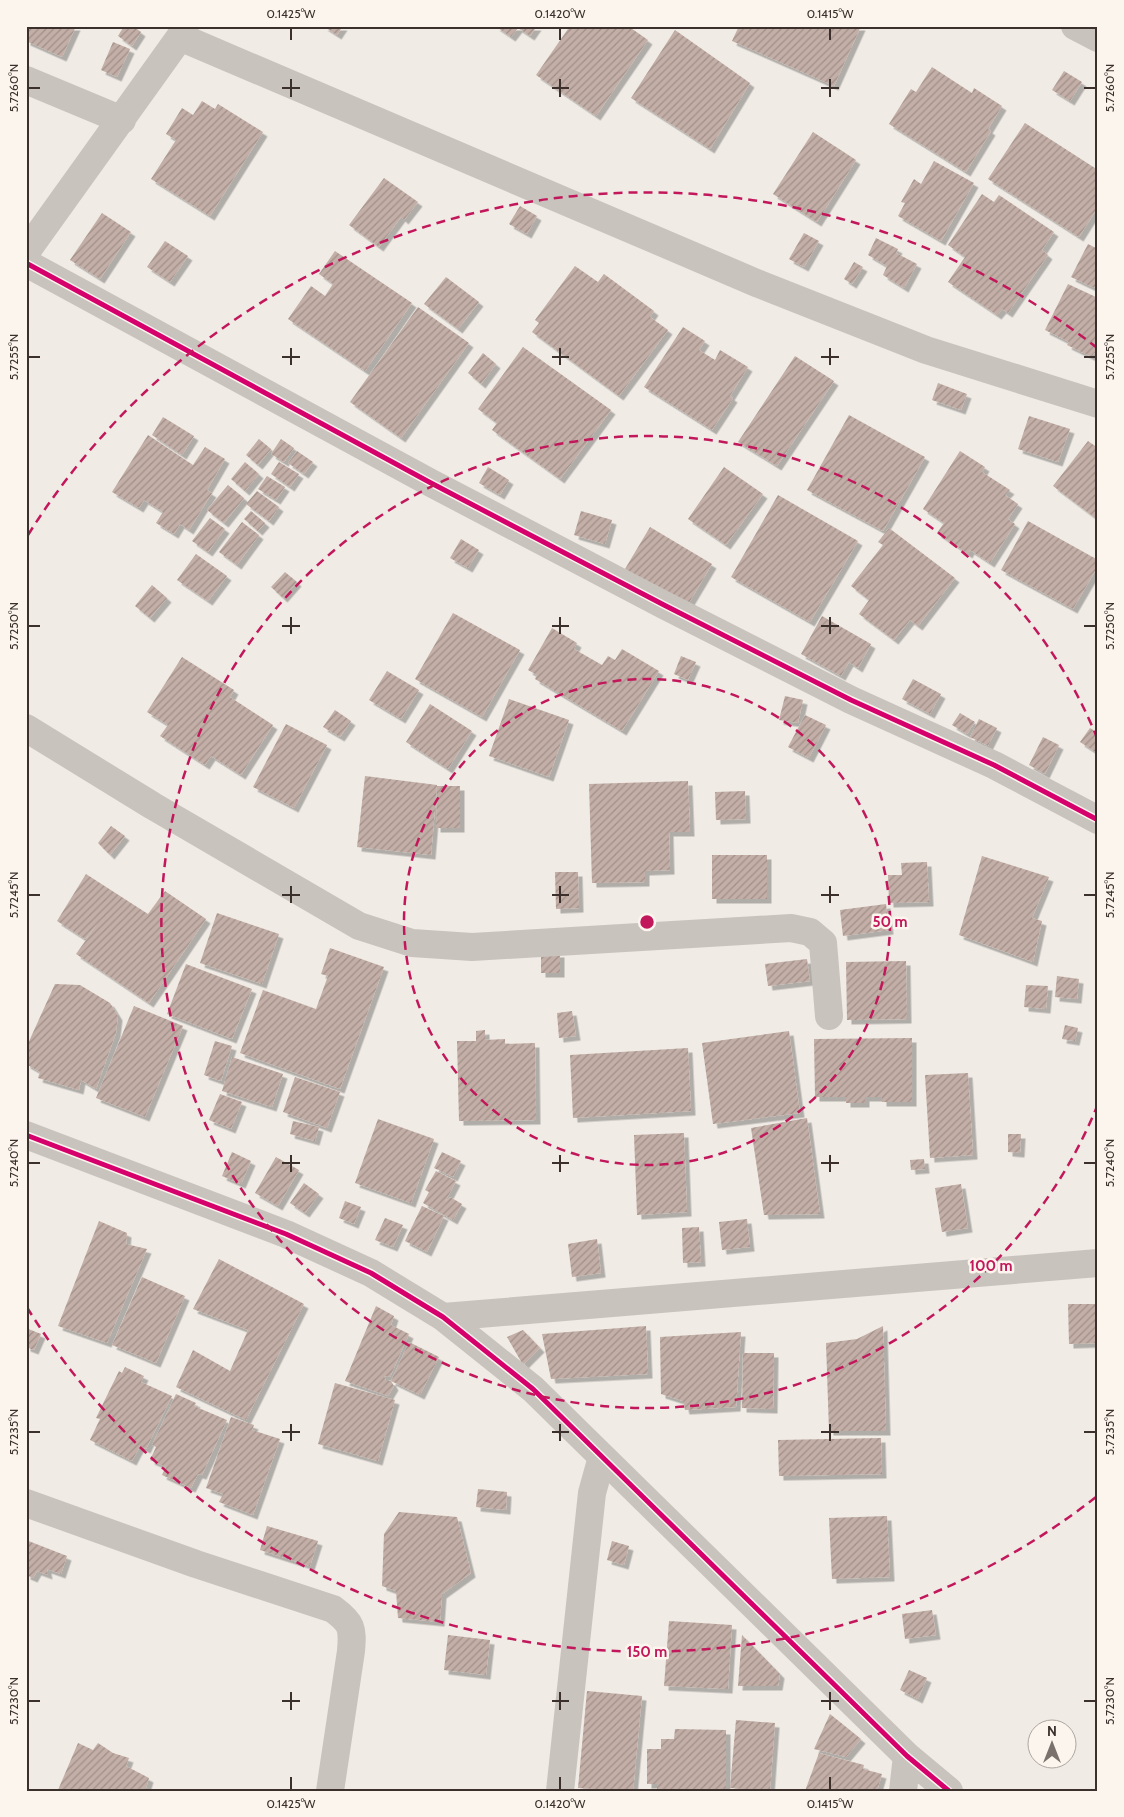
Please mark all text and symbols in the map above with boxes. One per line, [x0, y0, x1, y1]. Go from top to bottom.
text: 0.1425°W [267, 6, 316, 21]
text: 0.1420°W [535, 6, 586, 21]
text: 0.1415°W [807, 6, 854, 21]
text: 5.7260°N [6, 64, 21, 112]
text: 5.7260°N [1102, 64, 1117, 112]
text: 5.7255°N [6, 334, 21, 380]
text: 5.7255°N [1102, 334, 1117, 380]
text: 5.7250°N [6, 602, 21, 650]
text: 5.7250°N [1102, 602, 1117, 650]
text: 5.7245°N [6, 872, 21, 918]
text: 5.7245°N [1102, 872, 1117, 918]
centre of rings [638, 913, 656, 931]
text: 50 m [872, 913, 908, 931]
text: 5.7240°N [6, 1139, 21, 1187]
text: 5.7240°N [1102, 1139, 1117, 1187]
text: 100 m [969, 1257, 1013, 1275]
text: 5.7235°N [6, 1409, 21, 1455]
text: 5.7235°N [1102, 1409, 1117, 1455]
text: 150 m [627, 1643, 667, 1661]
text: 5.7230°N [6, 1677, 21, 1725]
text: 5.7230°N [1102, 1677, 1117, 1725]
north arrow [1026, 1720, 1076, 1770]
text: N [1047, 1722, 1057, 1740]
text: 0.1425°W [267, 1796, 316, 1811]
text: 0.1420°W [535, 1796, 586, 1811]
text: 0.1415°W [807, 1796, 854, 1811]

